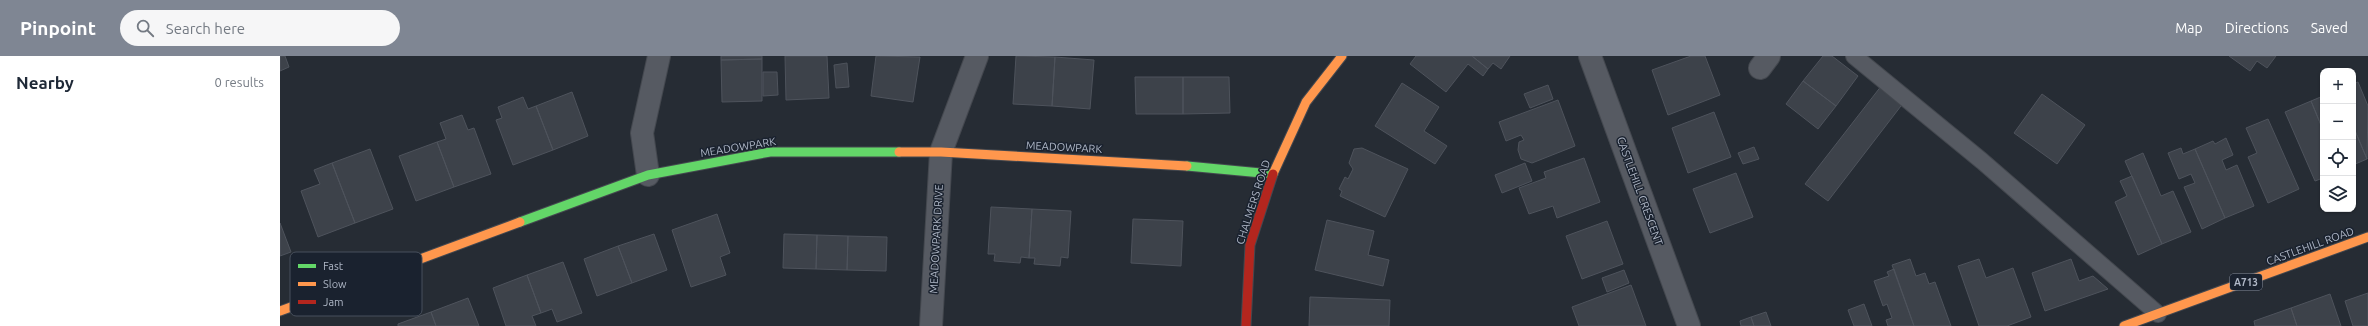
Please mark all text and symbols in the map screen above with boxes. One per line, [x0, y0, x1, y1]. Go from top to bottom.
search box [120, 10, 400, 46]
text: Pinpoint [20, 17, 96, 39]
icon: search [134, 17, 156, 39]
text: Search here [166, 20, 245, 37]
text: Map [2175, 20, 2203, 36]
text: Directions [2225, 20, 2289, 36]
text: Saved [2311, 20, 2348, 36]
map controls [2320, 68, 2356, 212]
button: + [2320, 68, 2356, 104]
text: Nearby [16, 73, 74, 92]
text: 0 results [214, 75, 264, 89]
button: − [2320, 104, 2356, 140]
street label: MEADOWPARK [699, 135, 777, 159]
street label: CASTLEHILL CRESCENT [1615, 135, 1665, 247]
street label: MEADOWPARK [1026, 139, 1103, 155]
button: locate [2320, 140, 2356, 176]
street label: CHALMERS ROAD [1234, 158, 1272, 246]
button: layers [2320, 176, 2356, 212]
street label: MEADOWPARK DRIVE [927, 184, 945, 294]
street label: CASTLEHILL ROAD [2265, 224, 2356, 267]
legend [290, 252, 422, 316]
text: Fast [323, 260, 344, 272]
road number: A713 [2230, 274, 2262, 290]
text: Slow [323, 278, 347, 290]
text: Jam [323, 296, 344, 308]

